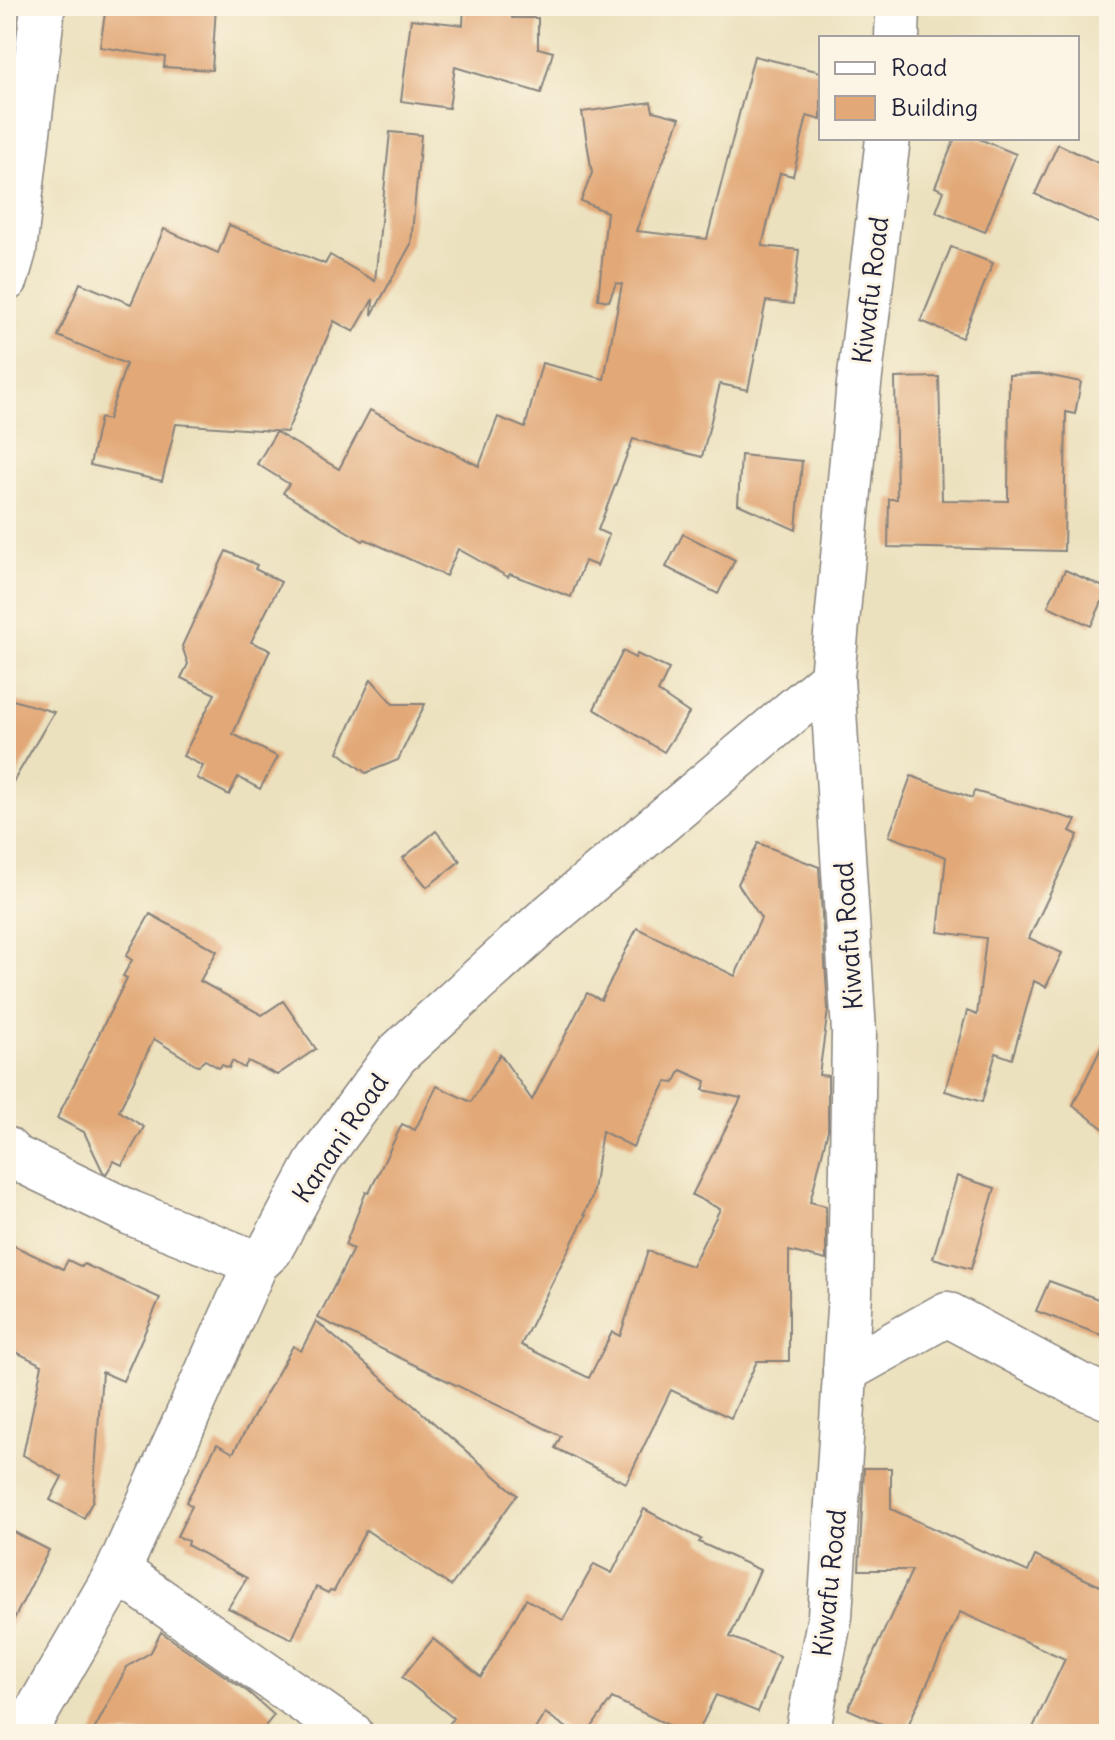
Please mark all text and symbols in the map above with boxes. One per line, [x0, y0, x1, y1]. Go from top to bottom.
legend [819, 36, 1079, 140]
text: Road [891, 52, 947, 82]
text: Building [891, 92, 978, 122]
street label: Kiwafu Road [845, 215, 895, 365]
street label: Kiwafu Road [826, 861, 870, 1011]
street label: Kanani Road [285, 1067, 395, 1209]
street label: Kiwafu Road [805, 1508, 853, 1658]

